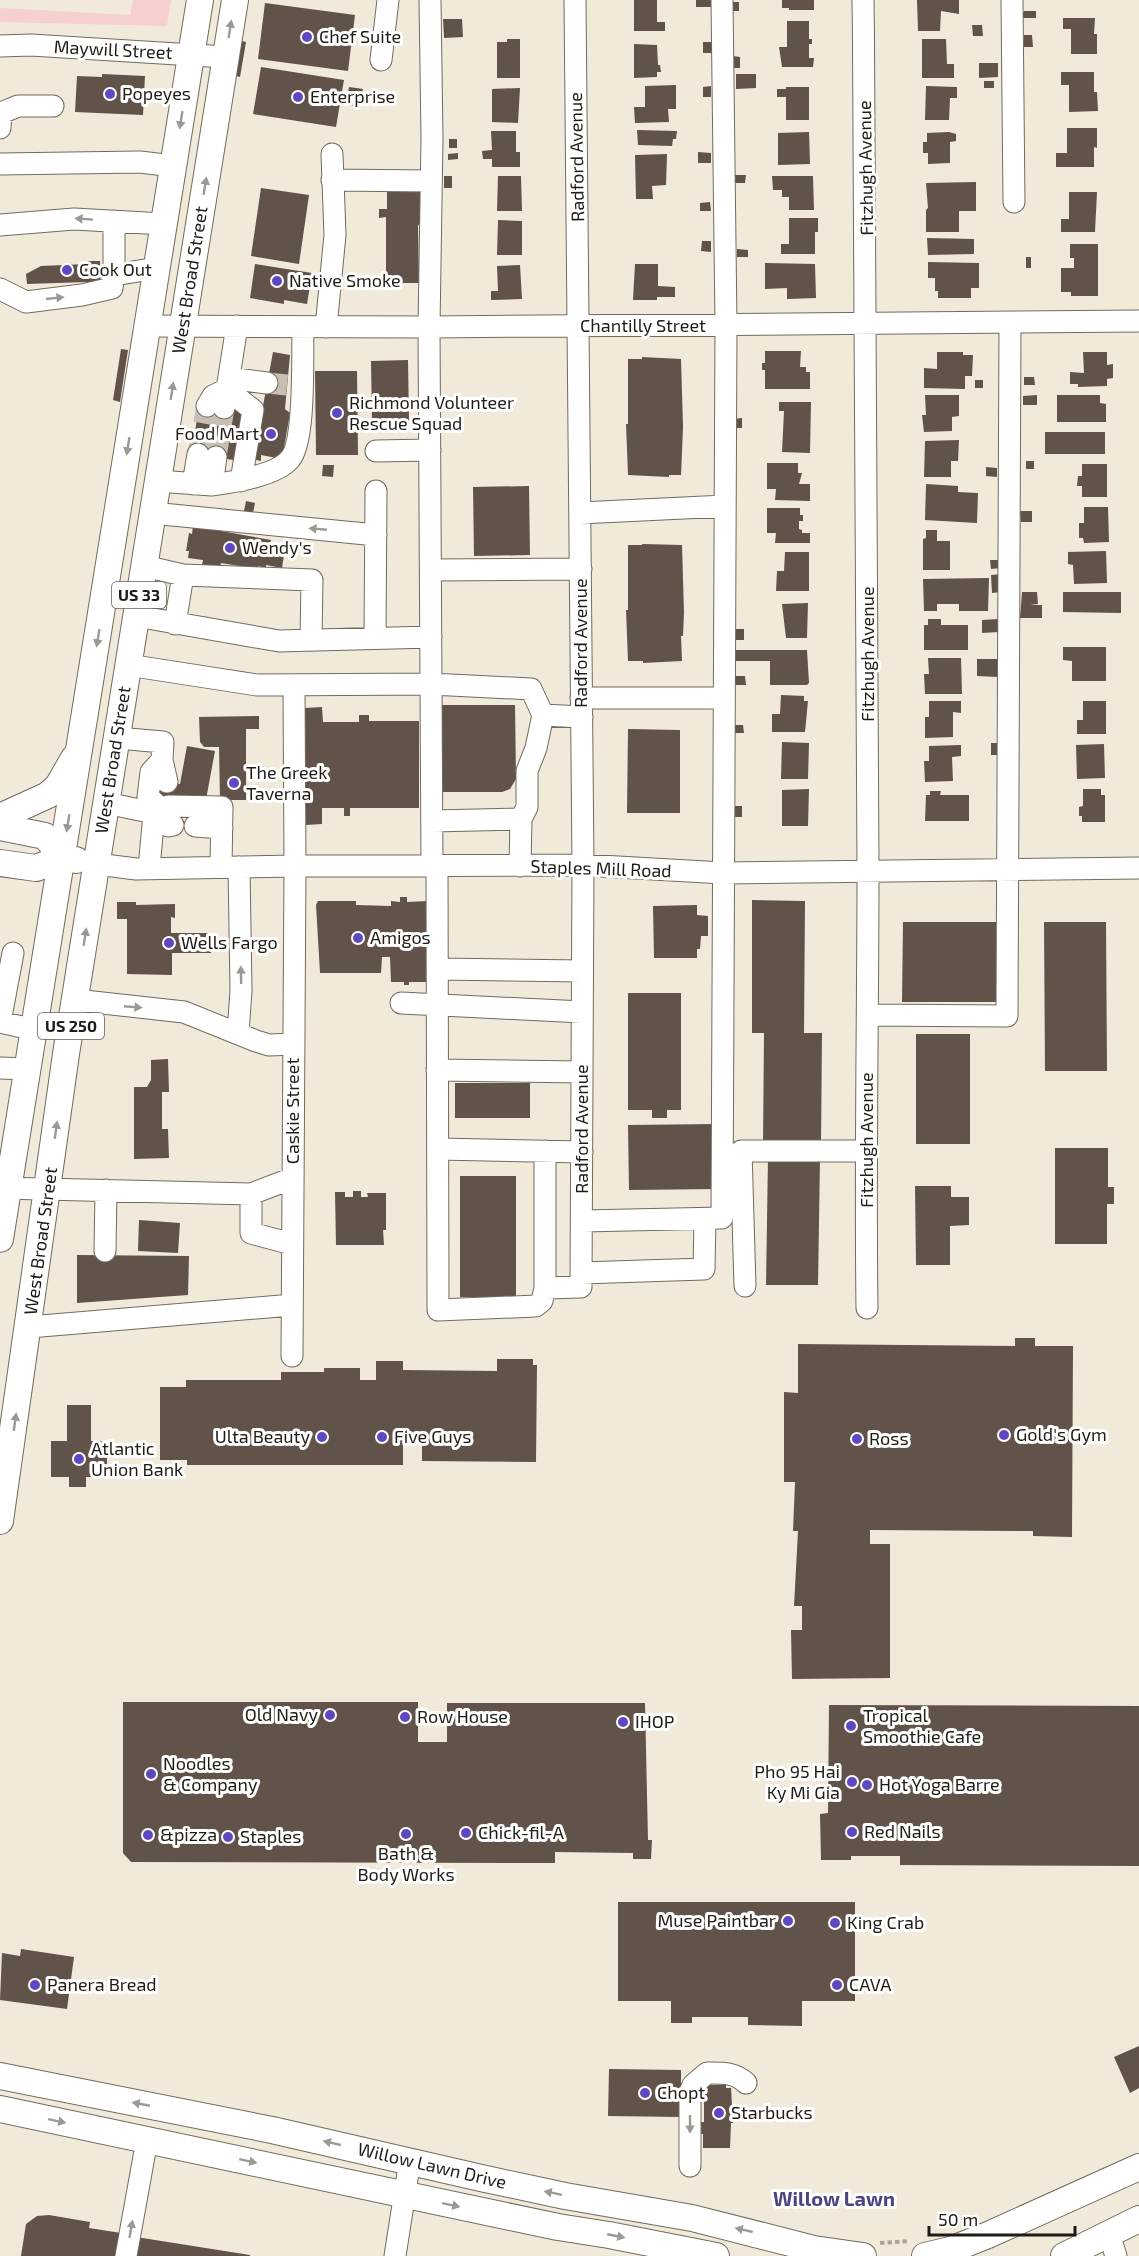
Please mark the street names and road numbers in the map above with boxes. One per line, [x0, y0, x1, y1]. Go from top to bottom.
street label: Maywill Street [53, 35, 173, 63]
street label: Radford Avenue [564, 92, 588, 222]
street label: Fitzhugh Avenue [853, 100, 877, 236]
street label: West Broad Street [166, 204, 212, 355]
street label: Chantilly Street [580, 314, 706, 336]
street label: Radford Avenue [569, 578, 591, 708]
road number: US 33 [112, 582, 166, 608]
street label: Fitzhugh Avenue [856, 586, 878, 722]
street label: West Broad Street [89, 684, 135, 835]
street label: Staples Mill Road [530, 855, 672, 881]
road number: US 250 [38, 1013, 104, 1039]
street label: Caskie Street [281, 1058, 303, 1164]
street label: Radford Avenue [570, 1064, 592, 1194]
street label: Fitzhugh Avenue [855, 1072, 877, 1208]
street label: West Broad Street [19, 1165, 61, 1316]
street label: Willow Lawn Drive [356, 2137, 509, 2193]

